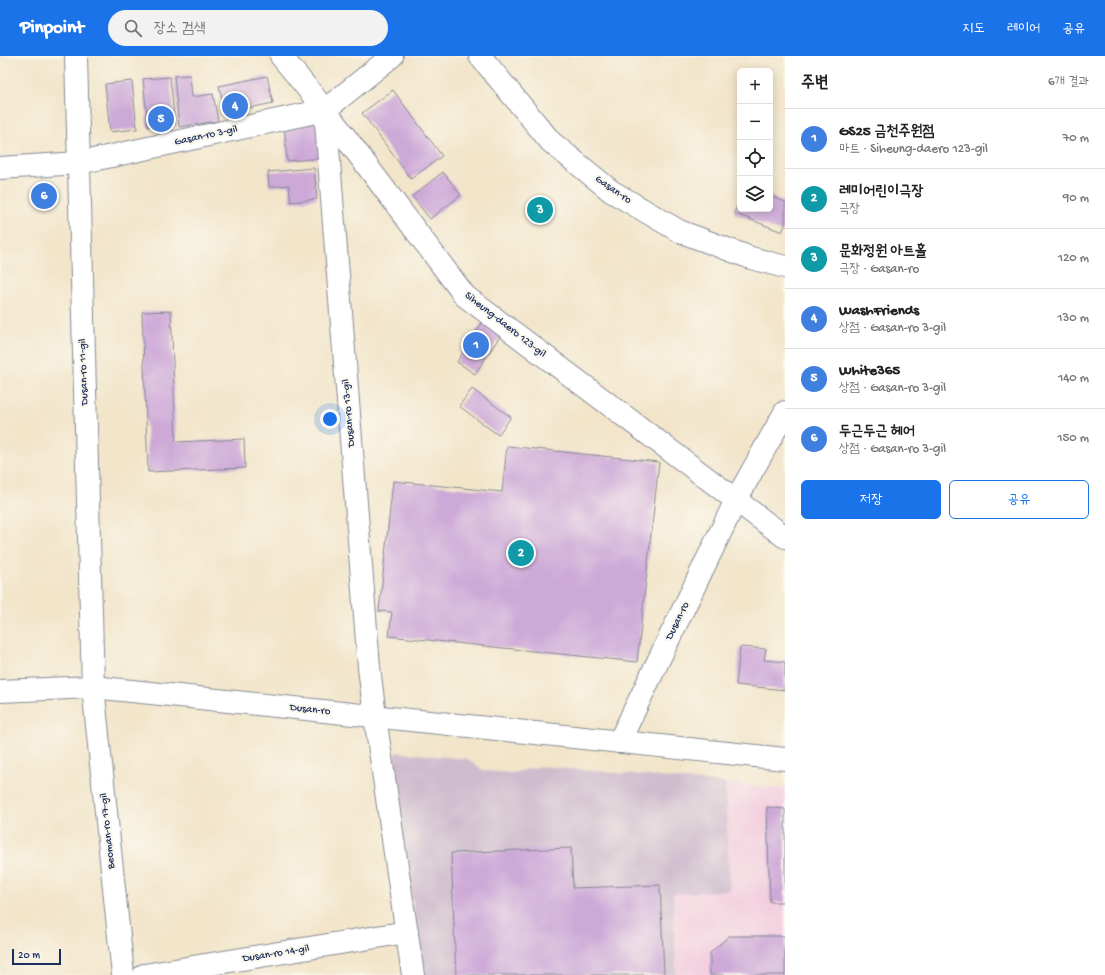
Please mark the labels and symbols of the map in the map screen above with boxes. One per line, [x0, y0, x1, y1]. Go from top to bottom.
pin: 4 [222, 91, 248, 121]
pin: 5 [148, 104, 174, 134]
street label: Gasan-ro 3-gil [173, 123, 239, 149]
street label: Gasan-ro [593, 173, 634, 207]
pin: 6 [31, 181, 57, 211]
pin: 3 [527, 195, 553, 225]
street label: Siheung-daero 123-gil [462, 289, 548, 361]
pin: 1 [463, 330, 489, 360]
street label: Dusan-ro 11-gil [77, 338, 91, 407]
street label: Dusan-ro 13-gil [340, 378, 358, 448]
your location [320, 409, 340, 429]
pin: 2 [508, 538, 534, 568]
street label: Dusan-ro [663, 600, 692, 643]
street label: Dusan-ro [288, 702, 331, 718]
street label: Beoman-ro 17-gil [98, 792, 118, 871]
street label: Dusan-ro 14-gil [241, 943, 311, 965]
scale bar [12, 947, 61, 966]

